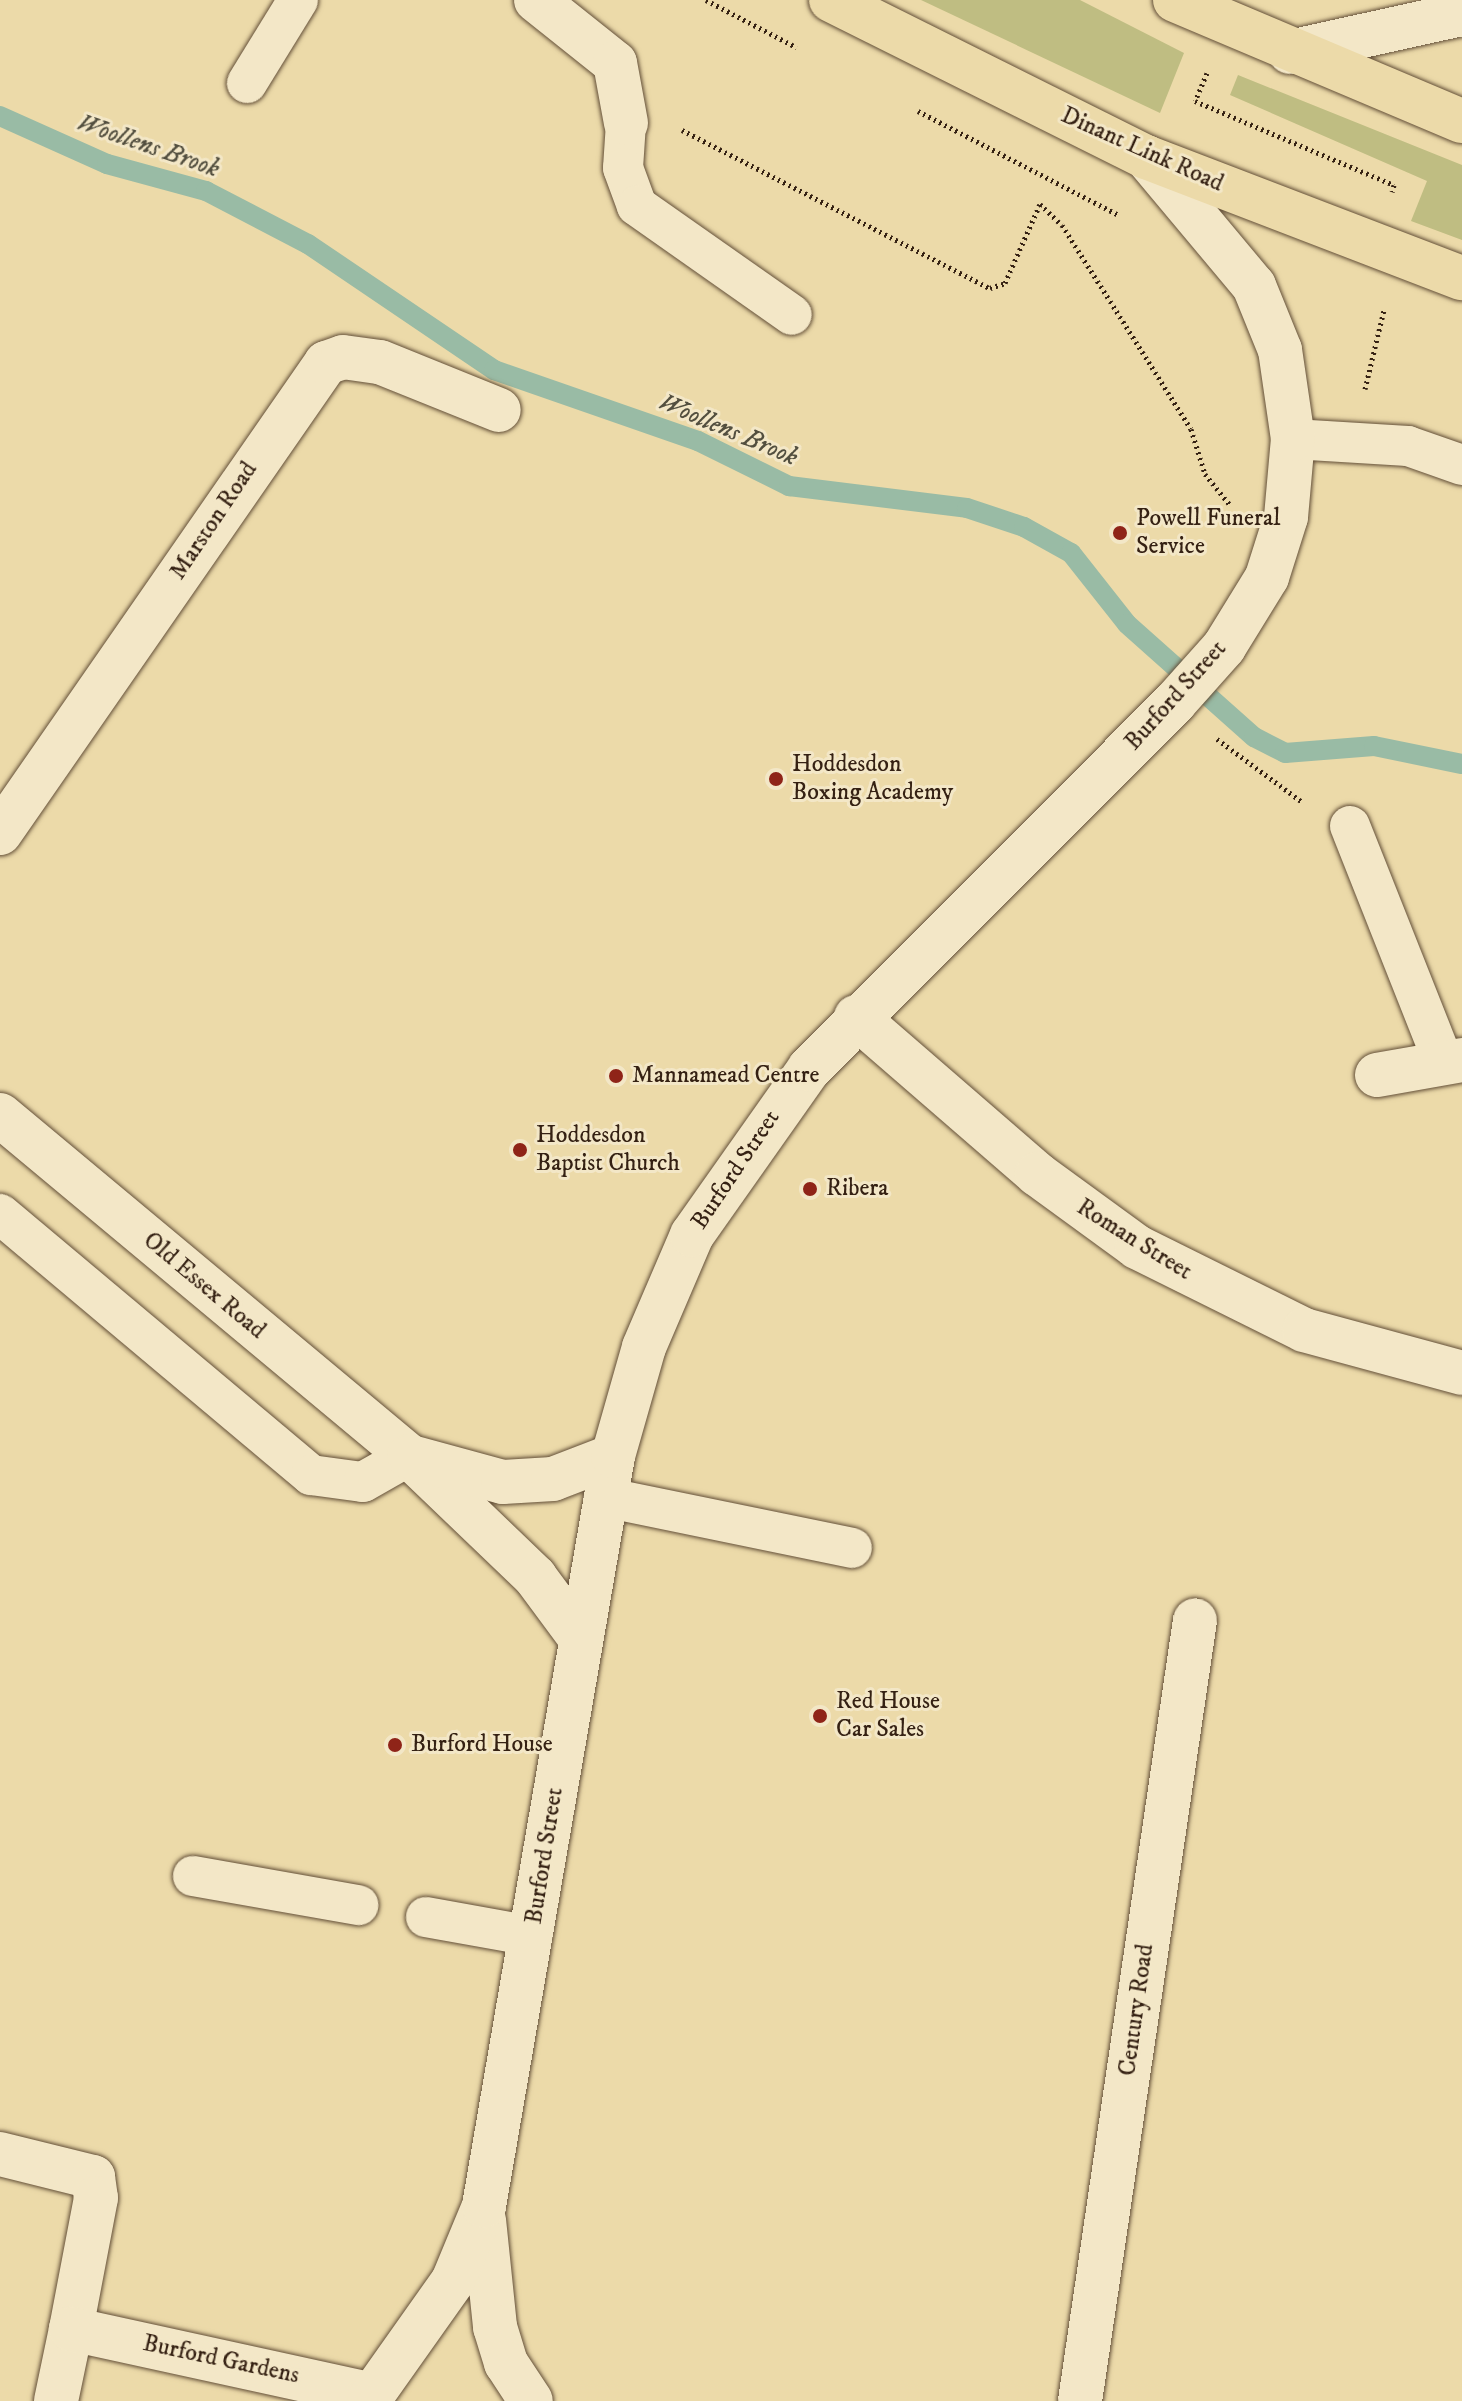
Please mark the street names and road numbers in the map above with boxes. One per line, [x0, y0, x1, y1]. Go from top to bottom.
street label: Dinant Link Road [1056, 101, 1228, 199]
street label: Marston Road [164, 457, 264, 585]
street label: Burford Street [1119, 635, 1233, 757]
street label: Burford Street [686, 1105, 786, 1235]
street label: Roman Street [1071, 1193, 1197, 1287]
street label: Old Essex Road [137, 1227, 271, 1345]
street label: Burford Street [520, 1786, 570, 1926]
street label: Century Road [1114, 1942, 1160, 2078]
street label: Burford Gardens [140, 2329, 302, 2391]

